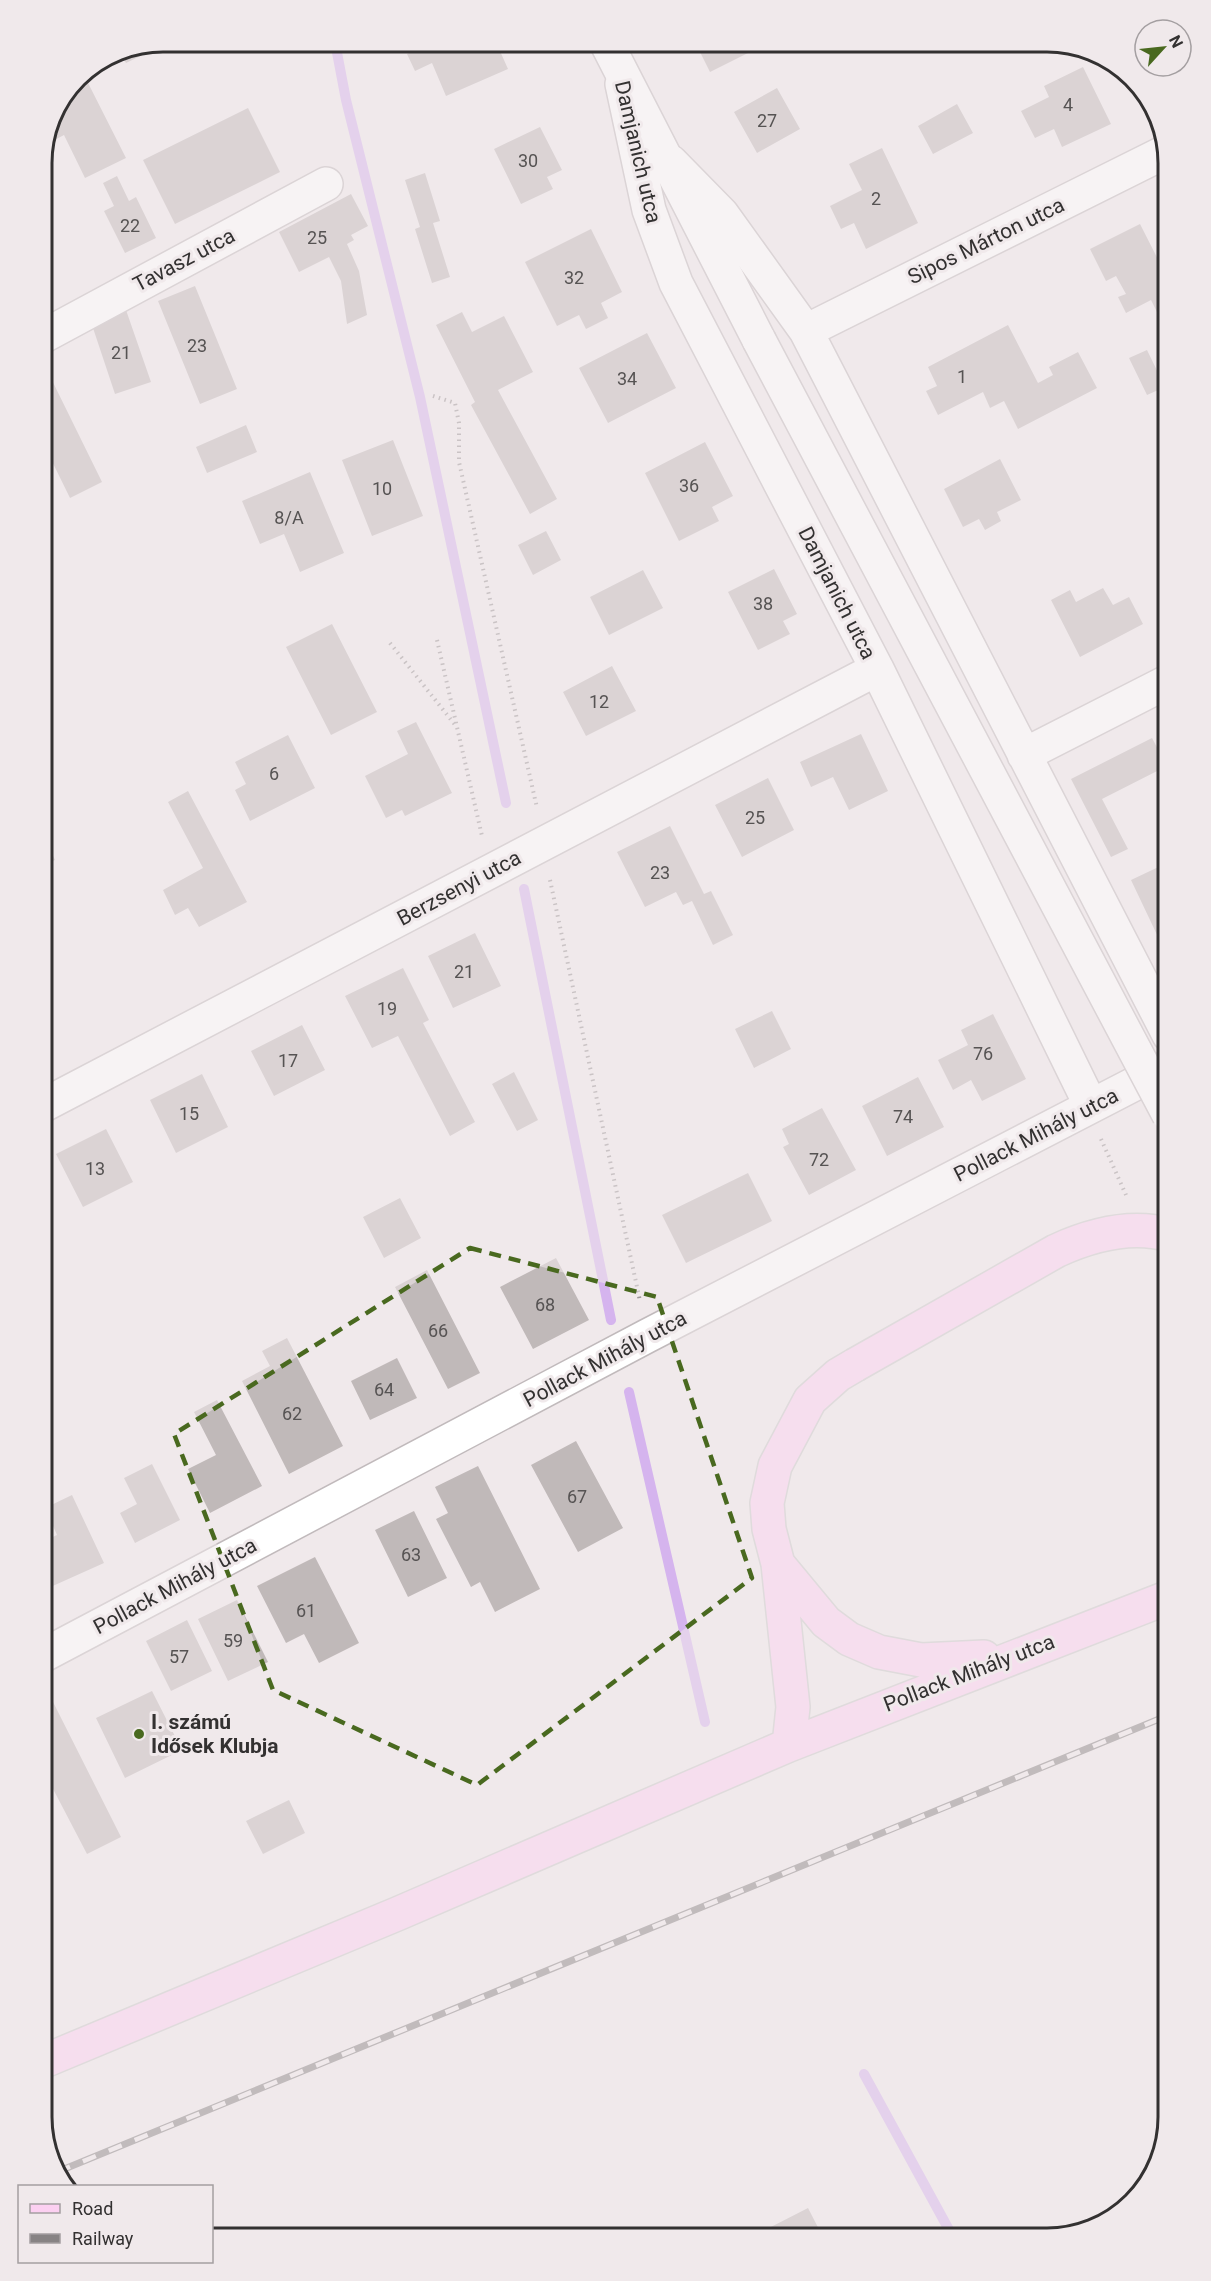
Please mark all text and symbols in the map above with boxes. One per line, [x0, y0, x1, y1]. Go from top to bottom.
north arrow [1133, 18, 1193, 78]
text: N [1165, 32, 1187, 51]
street label: Damjanich utca [610, 78, 666, 226]
house number: 4 [1063, 94, 1073, 115]
house number: 27 [757, 110, 777, 131]
house number: 30 [518, 150, 538, 171]
house number: 2 [871, 188, 881, 209]
street label: Sipos Márton utca [904, 193, 1068, 289]
house number: 22 [120, 215, 140, 236]
street label: Tavasz utca [129, 223, 239, 297]
house number: 25 [307, 227, 327, 248]
house number: 32 [564, 267, 584, 288]
house number: 23 [187, 335, 207, 356]
house number: 21 [111, 342, 131, 363]
house number: 1 [957, 366, 967, 387]
house number: 34 [617, 368, 637, 389]
house number: 36 [679, 475, 699, 496]
house number: 10 [372, 478, 392, 499]
house number: 8/A [274, 507, 304, 528]
street label: Damjanich utca [793, 523, 881, 663]
house number: 38 [753, 593, 773, 614]
house number: 12 [589, 691, 609, 712]
house number: 6 [269, 763, 279, 784]
house number: 25 [745, 807, 765, 828]
street label: Berzsenyi utca [393, 845, 525, 931]
house number: 23 [650, 862, 670, 883]
house number: 21 [454, 961, 474, 982]
house number: 19 [377, 998, 397, 1019]
house number: 76 [973, 1043, 993, 1064]
house number: 17 [278, 1050, 298, 1071]
street label: Pollack Mihály utca [950, 1083, 1122, 1187]
house number: 15 [179, 1103, 199, 1124]
house number: 74 [893, 1106, 913, 1127]
house number: 72 [809, 1149, 829, 1170]
house number: 13 [85, 1158, 105, 1179]
house number: 68 [535, 1294, 555, 1315]
street label: Pollack Mihály utca [519, 1306, 691, 1412]
house number: 66 [428, 1320, 448, 1341]
house number: 64 [374, 1379, 394, 1400]
house number: 62 [282, 1403, 302, 1424]
house number: 67 [567, 1486, 587, 1507]
street label: Pollack Mihály utca [89, 1533, 261, 1639]
house number: 63 [401, 1544, 421, 1565]
house number: 61 [296, 1600, 316, 1621]
street label: Pollack Mihály utca [880, 1629, 1058, 1717]
house number: 59 [223, 1630, 243, 1651]
house number: 57 [169, 1646, 189, 1667]
place label: I. számú Idősek Klubja [151, 1710, 279, 1758]
marker: I. számú Idősek Klubja [132, 1727, 146, 1741]
legend [18, 2185, 213, 2263]
text: Road [72, 2198, 113, 2219]
text: Railway [72, 2228, 134, 2249]

